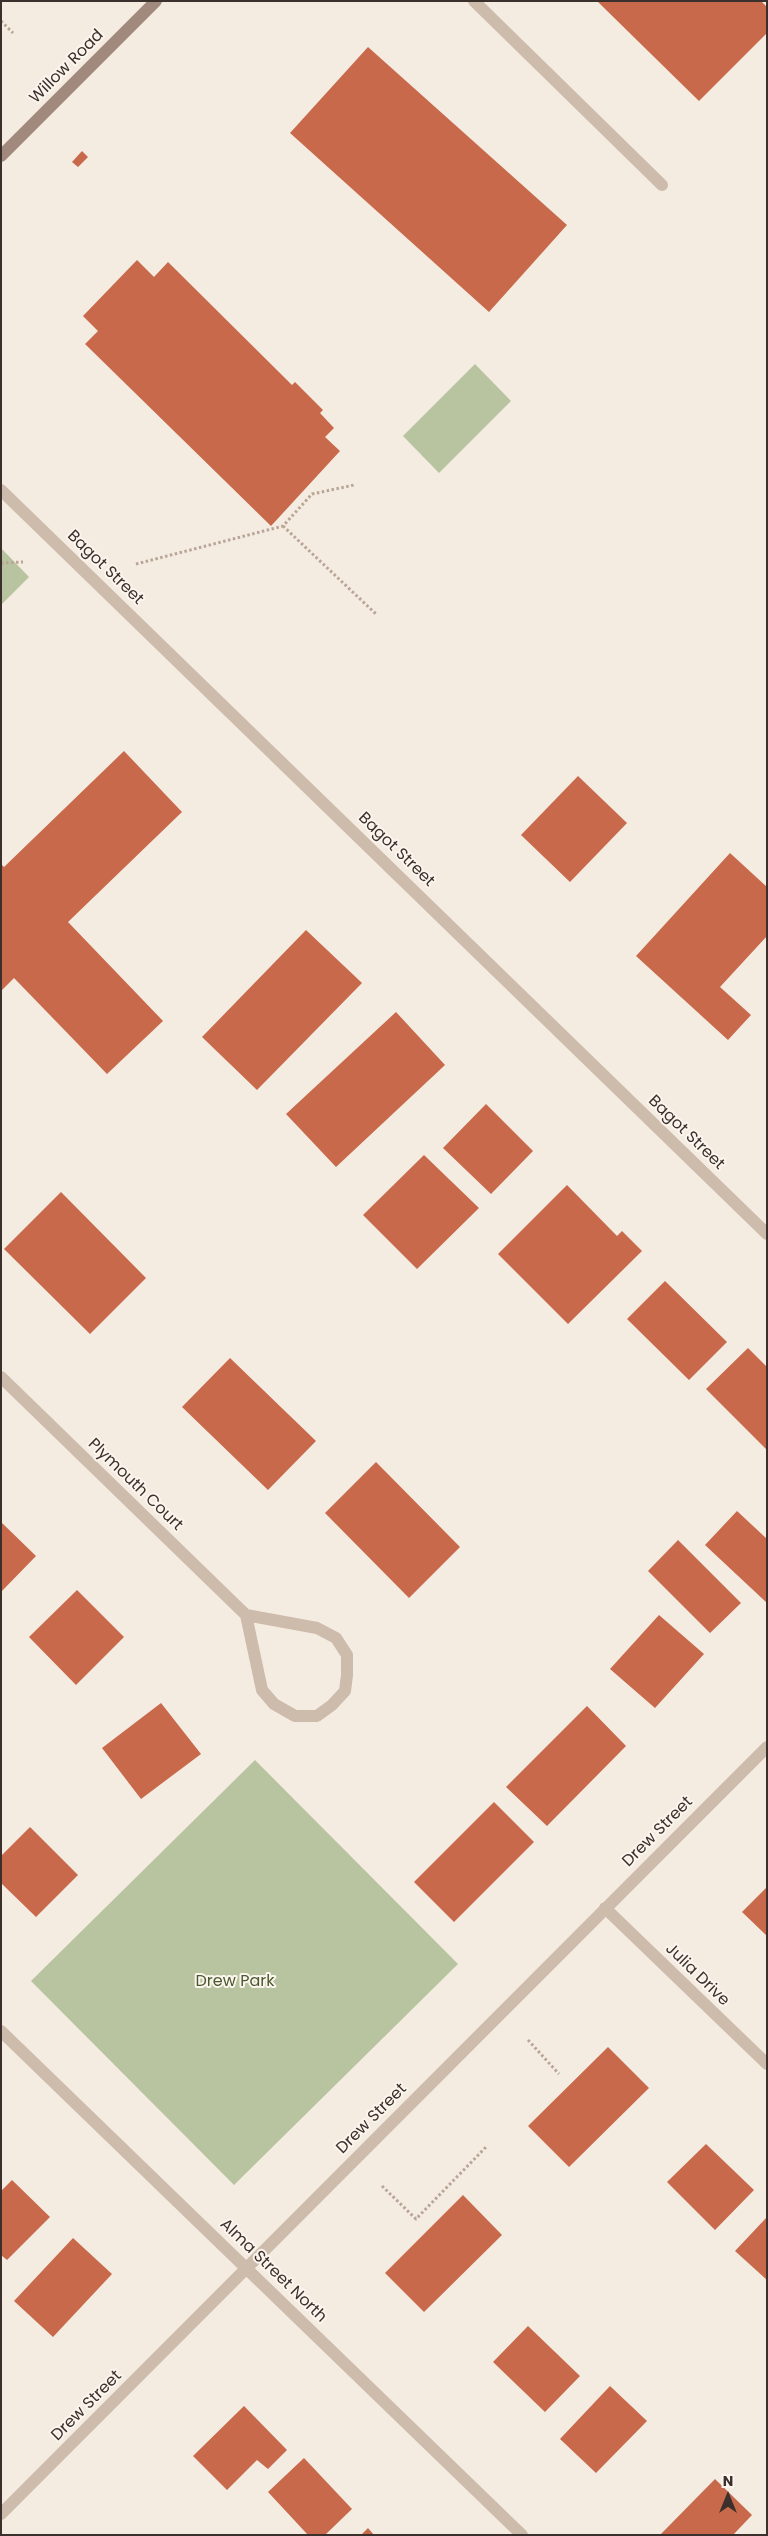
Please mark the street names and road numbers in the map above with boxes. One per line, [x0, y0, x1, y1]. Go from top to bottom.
street label: Willow Road [26, 26, 108, 108]
street label: Bagot Street [63, 527, 147, 609]
street label: Bagot Street [354, 809, 438, 891]
street label: Bagot Street [644, 1092, 728, 1174]
street label: Plymouth Court [84, 1435, 186, 1535]
street label: Drew Street [619, 1793, 697, 1871]
street label: Julia Drive [661, 1940, 733, 2010]
street label: Drew Street [333, 2080, 411, 2158]
street label: Alma Street North [216, 2215, 330, 2327]
street label: Drew Street [48, 2367, 126, 2445]

